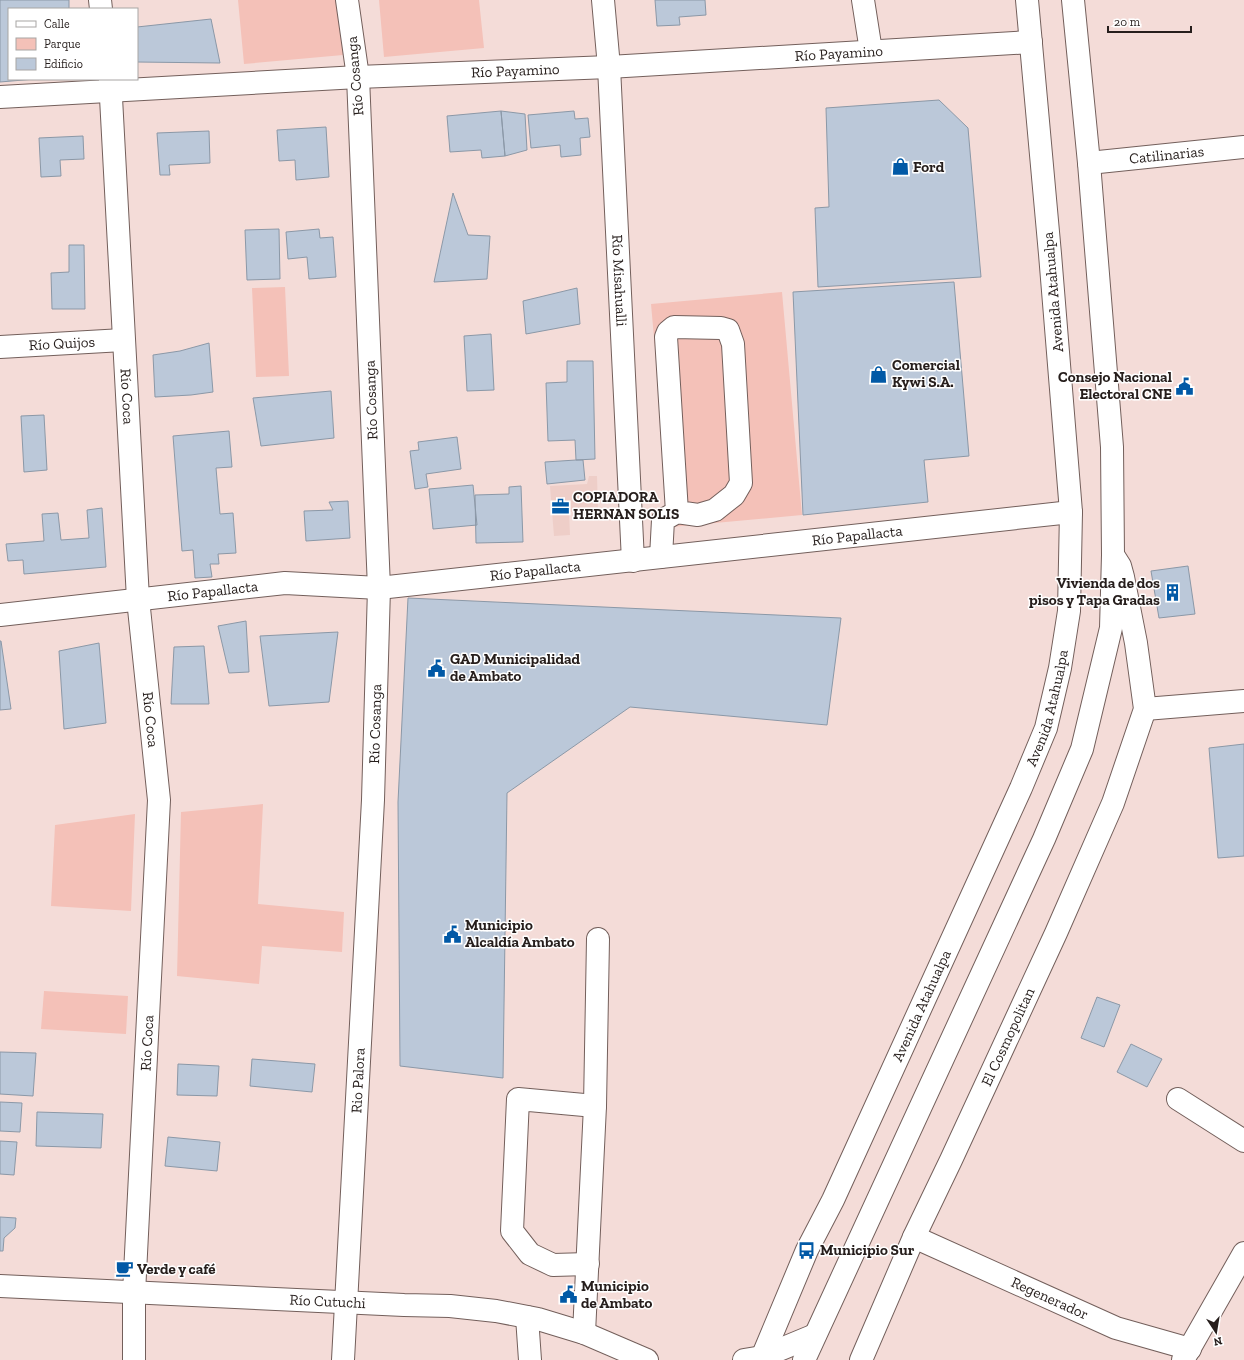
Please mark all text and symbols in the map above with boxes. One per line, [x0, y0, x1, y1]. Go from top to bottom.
legend [8, 8, 138, 80]
scale bar [1108, 8, 1191, 34]
text: 20 m [1114, 15, 1141, 29]
text: Calle [44, 17, 70, 31]
street label: Río Cosanga [343, 35, 367, 117]
text: Parque [44, 37, 81, 51]
street label: Río Payamino [794, 42, 884, 65]
text: Edificio [44, 57, 83, 71]
street label: Río Payamino [471, 60, 560, 81]
street label: Catilinarias [1128, 142, 1205, 168]
shop icon: Ford [890, 157, 910, 177]
place label: Ford [913, 158, 945, 176]
street label: Avenida Atahualpa [1039, 231, 1067, 353]
street label: Río Misahualli [608, 234, 631, 327]
street label: Río Quijos [28, 333, 96, 354]
place label: Comercial Kywi S.A. [892, 356, 960, 391]
street label: Río Cosanga [361, 360, 381, 440]
shop icon: Comercial Kywi S.A. [869, 364, 889, 384]
street label: Río Coca [117, 368, 138, 425]
place label: Consejo Nacional Electoral CNE [1058, 368, 1172, 403]
public building icon: Consejo Nacional Electoral CNE [1175, 376, 1195, 396]
place label: COPIADORA HERNAN SOLIS [573, 488, 679, 523]
office icon: COPIADORA HERNAN SOLIS [550, 496, 570, 516]
street label: Río Papallacta [811, 522, 903, 549]
street label: Río Papallacta [489, 557, 581, 585]
place label: Vivienda de dos pisos y Tapa Gradas [1029, 574, 1160, 609]
street label: Río Papallacta [166, 577, 259, 605]
building icon: Vivienda de dos pisos y Tapa Gradas [1163, 582, 1183, 602]
street label: Avenida Atahualpa [1022, 649, 1072, 769]
place label: GAD Municipalidad de Ambato [450, 650, 581, 685]
public building icon: GAD Municipalidad de Ambato [427, 658, 447, 678]
street label: Río Cosanga [365, 684, 385, 764]
street label: Río Coca [139, 691, 162, 748]
place label: Municipio Alcaldía Ambato [465, 916, 575, 951]
public building icon: Municipio Alcaldía Ambato [442, 924, 462, 944]
street label: Avenida Atahualpa [888, 947, 955, 1065]
street label: El Cosmopolitan [977, 984, 1039, 1089]
street label: Río Coca [137, 1015, 157, 1071]
street label: Rio Palora [347, 1047, 369, 1114]
bus stop icon: Municipio Sur [797, 1240, 817, 1260]
place label: Municipio Sur [820, 1241, 915, 1259]
cafe icon: Verde y café [114, 1259, 134, 1279]
place label: Verde y café [137, 1260, 216, 1278]
street label: Regenerador [1008, 1273, 1091, 1323]
place label: Municipio de Ambato [581, 1277, 652, 1312]
public building icon: Municipio de Ambato [558, 1285, 578, 1305]
street label: Río Cutuchi [289, 1291, 366, 1312]
north arrow [1196, 1312, 1236, 1352]
text: N [1212, 1334, 1223, 1349]

